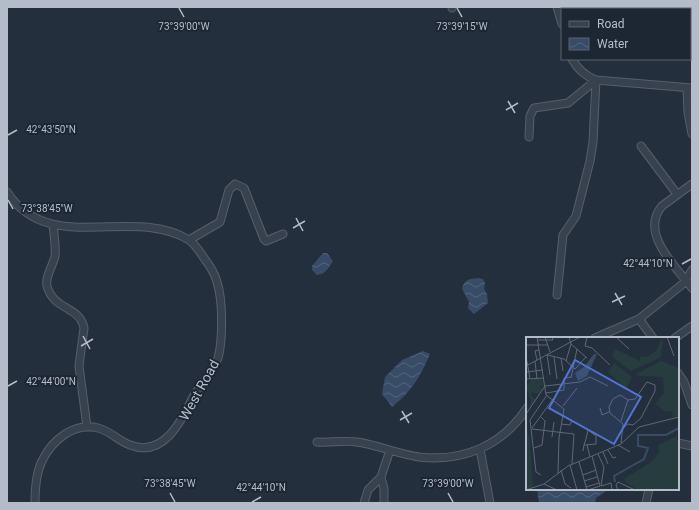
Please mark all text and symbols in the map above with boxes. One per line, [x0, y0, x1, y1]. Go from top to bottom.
legend [561, 8, 691, 60]
text: Road [597, 17, 625, 31]
text: 73°39'00"W [158, 21, 210, 32]
text: 73°39'15"W [436, 21, 488, 32]
text: Water [597, 37, 628, 51]
text: 42°43'50"N [26, 124, 76, 135]
text: 73°38'45"W [21, 203, 73, 214]
text: 42°44'10"N [623, 258, 673, 269]
inset map [526, 337, 679, 490]
street label: West Road [176, 357, 222, 423]
text: 42°44'00"N [26, 376, 76, 387]
text: 73°38'45"W [144, 478, 196, 489]
text: 73°39'00"W [422, 478, 474, 489]
text: 42°44'10"N [236, 482, 286, 493]

